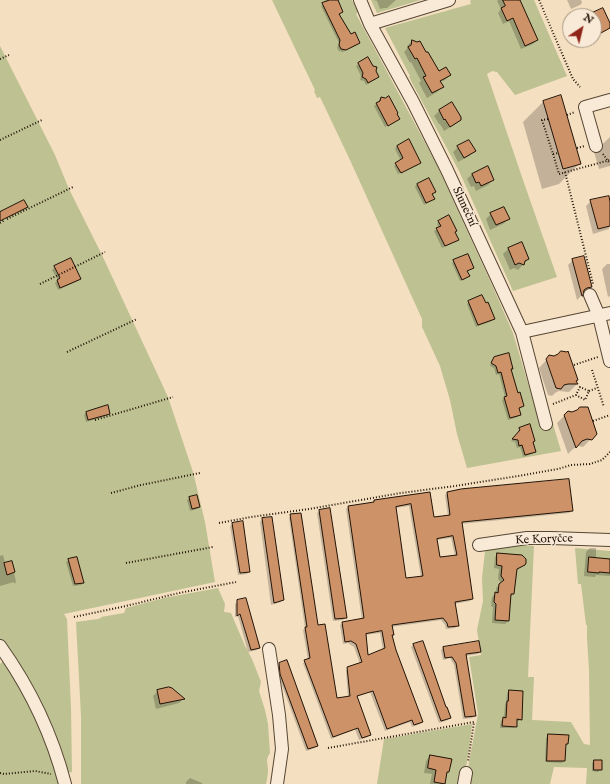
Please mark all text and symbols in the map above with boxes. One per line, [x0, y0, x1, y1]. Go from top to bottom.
north arrow [562, 8, 602, 48]
text: N [580, 11, 596, 27]
street label: Sluneční [449, 185, 479, 229]
street label: Ke Koryčce [515, 532, 573, 548]

